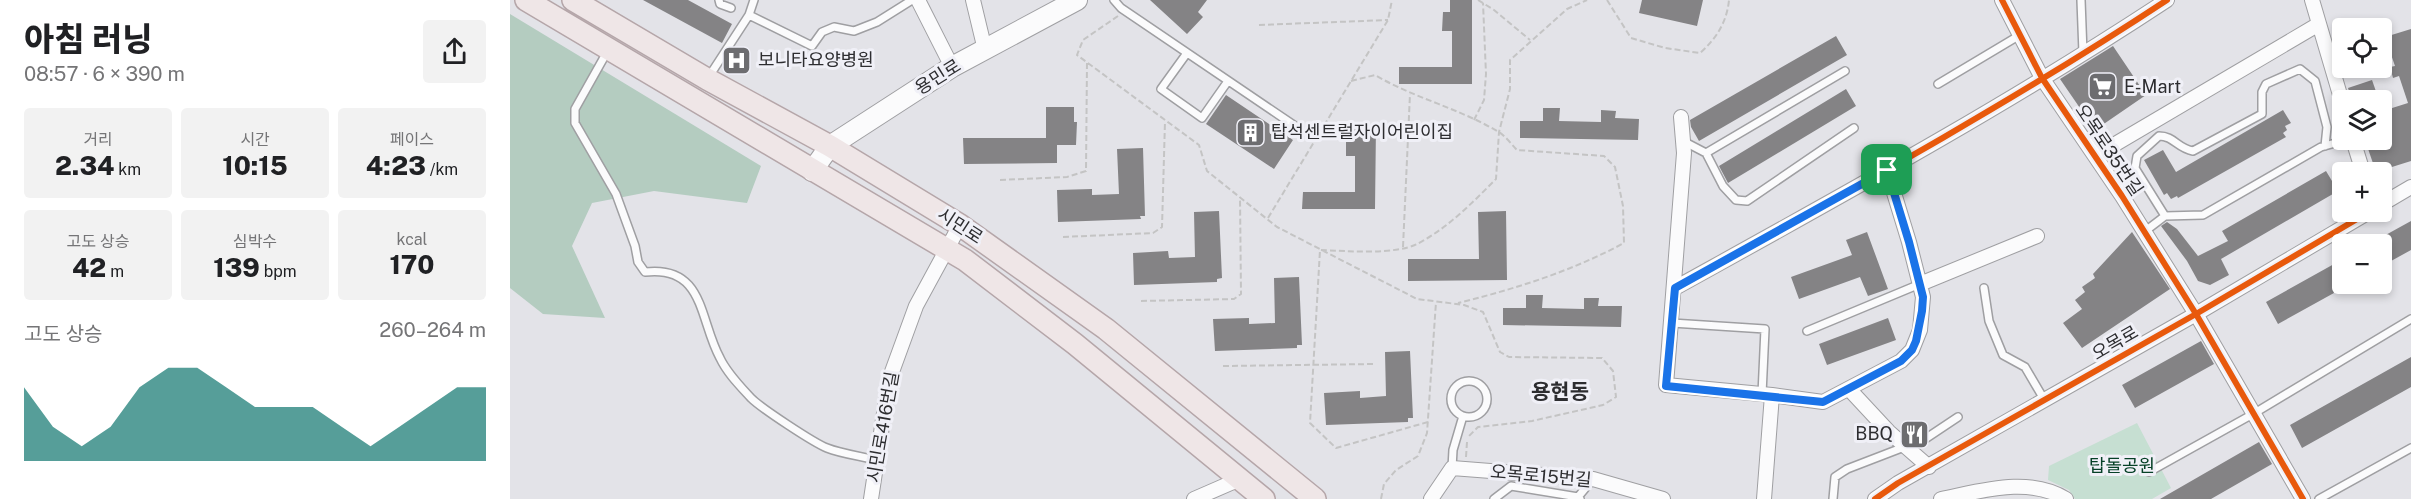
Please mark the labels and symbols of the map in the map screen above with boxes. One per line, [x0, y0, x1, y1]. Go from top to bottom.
hospital icon: 보니타요양병원 [721, 44, 753, 76]
place label: 보니타요양병원 [758, 49, 874, 70]
street label: 용민로 [911, 55, 964, 99]
supermarket icon: E-Mart [2087, 71, 2119, 103]
place label: E-Mart [2124, 76, 2181, 97]
street label: 오목로35번길 [2071, 100, 2148, 199]
building icon: 탑석센트럴자이어린이집 [1234, 116, 1266, 148]
place label: 탑석센트럴자이어린이집 [1271, 121, 1453, 142]
pin [1861, 144, 1912, 195]
street label: 시민로 [934, 203, 987, 248]
street label: 오목로 [2088, 321, 2142, 364]
street label: 시민로416번길 [862, 370, 903, 484]
district label: 용현동 [1531, 379, 1589, 404]
restaurant icon: BBQ [1898, 418, 1930, 450]
place label: BBQ [1855, 423, 1893, 444]
park label: 탑돌공원 [2089, 455, 2155, 476]
street label: 오목로15번길 [1489, 461, 1593, 490]

